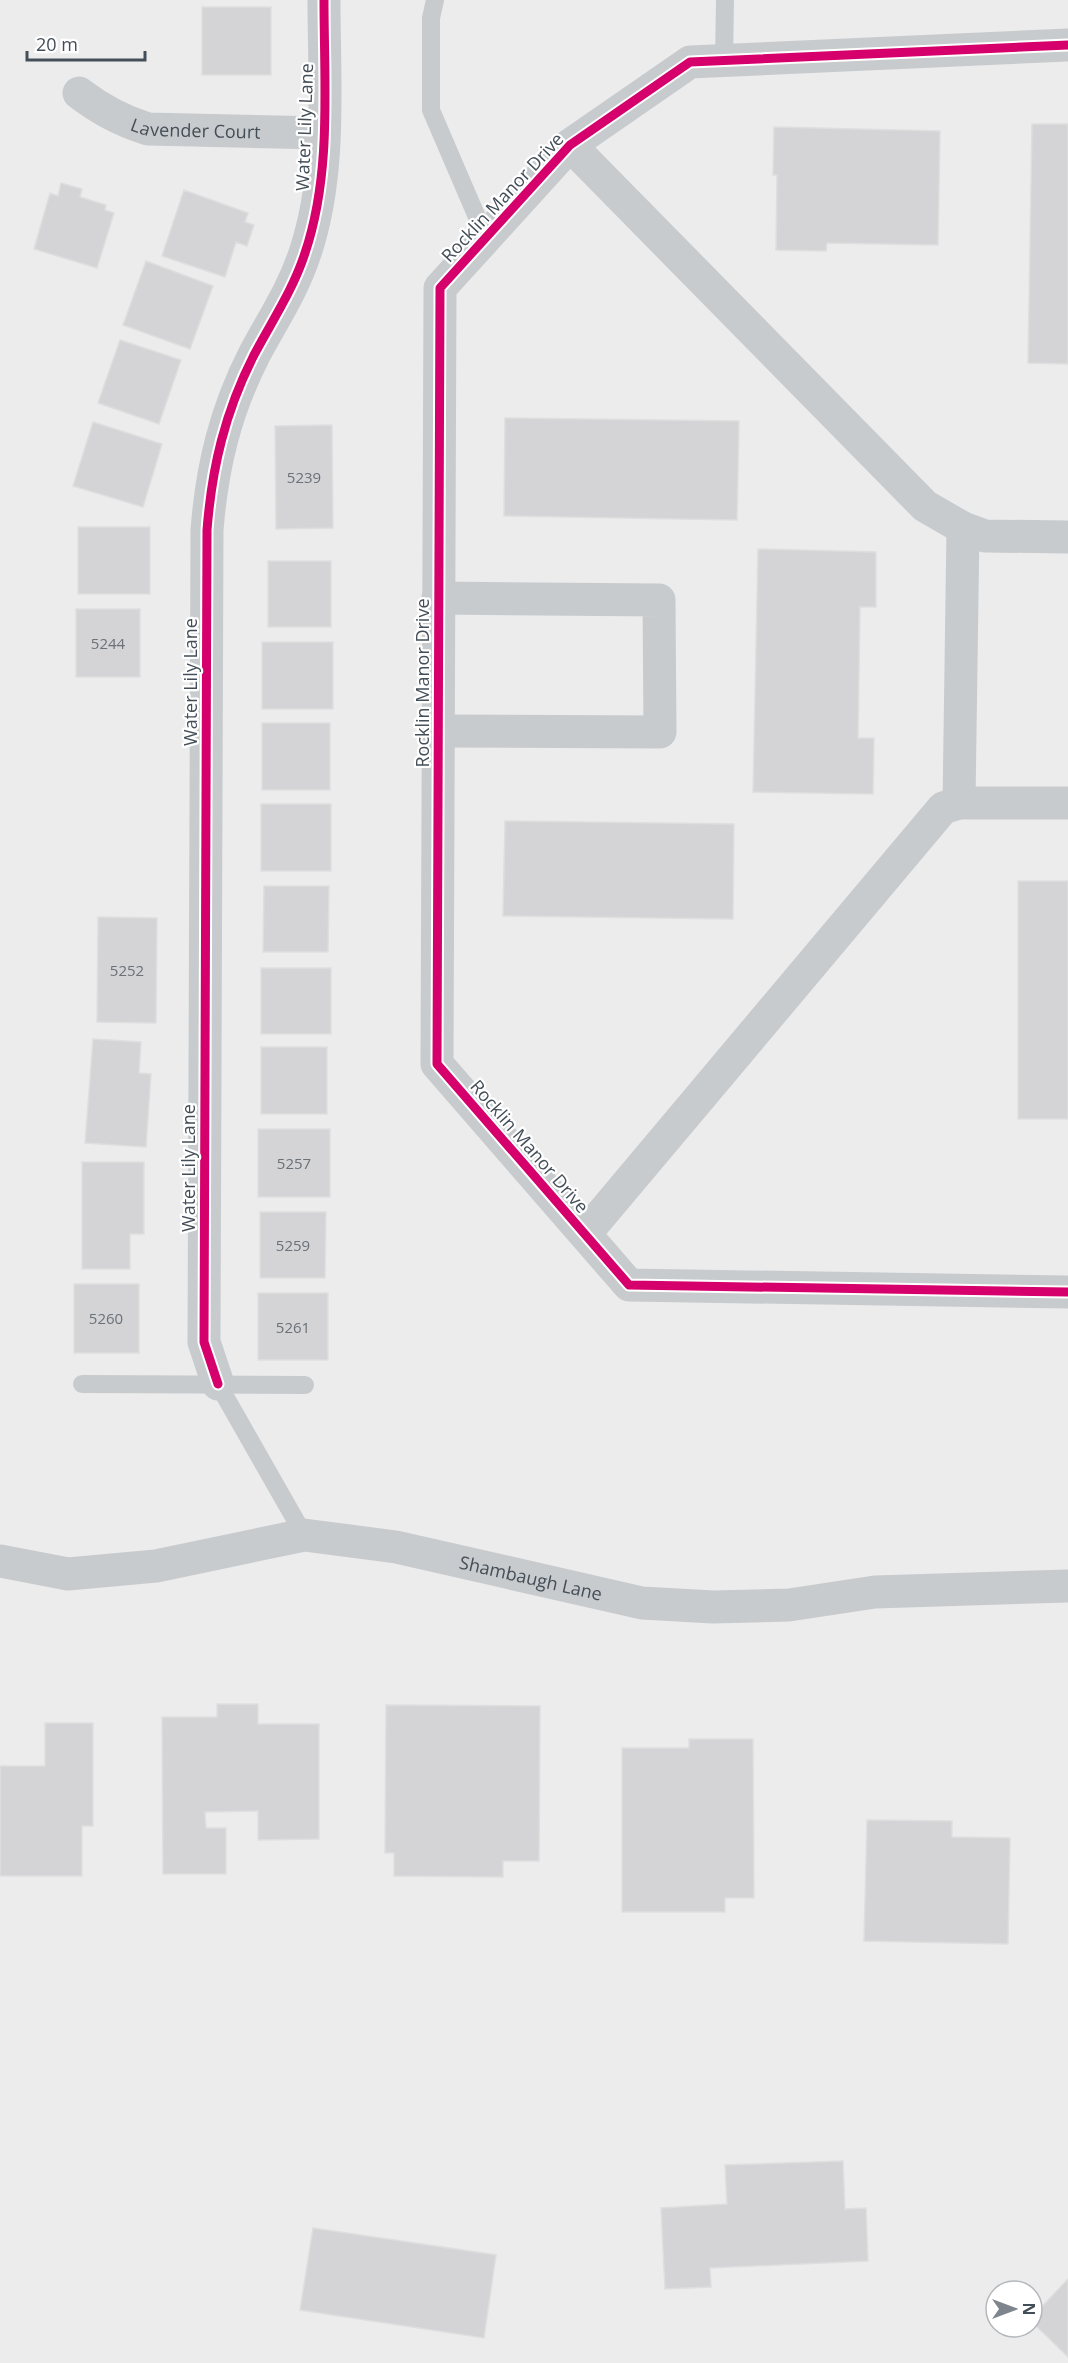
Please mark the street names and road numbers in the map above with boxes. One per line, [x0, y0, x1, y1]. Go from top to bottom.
street label: Water Lily Lane [290, 63, 318, 191]
street label: Lavender Court [128, 112, 261, 144]
street label: Rocklin Manor Drive [436, 127, 568, 267]
street label: Rocklin Manor Drive [410, 599, 434, 767]
street label: Water Lily Lane [178, 618, 202, 746]
street label: Rocklin Manor Drive [466, 1074, 594, 1218]
street label: Water Lily Lane [176, 1104, 200, 1232]
street label: Shambaugh Lane [457, 1550, 605, 1606]

